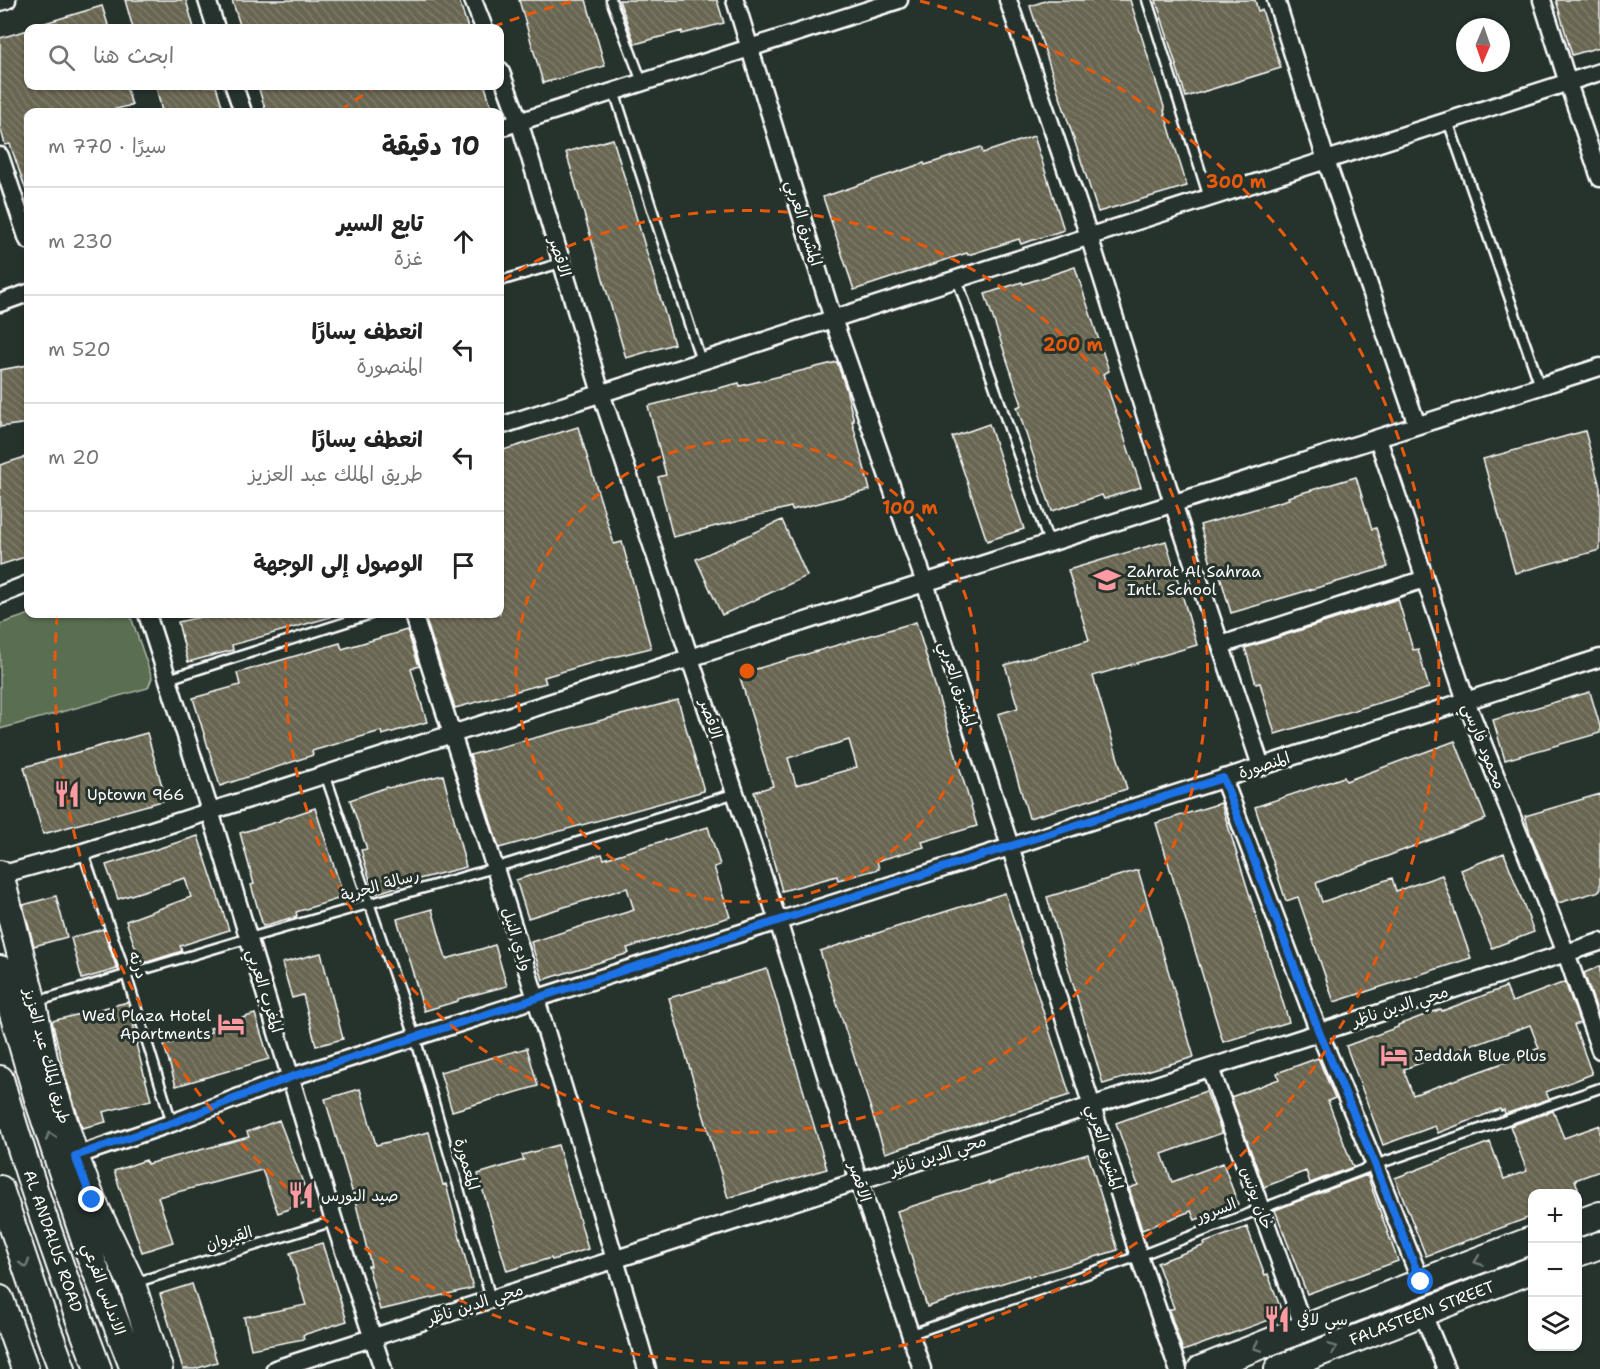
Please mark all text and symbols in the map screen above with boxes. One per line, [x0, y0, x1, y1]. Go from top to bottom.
north arrow [1456, 18, 1510, 72]
search box [24, 24, 504, 90]
icon: search [45, 41, 78, 74]
text: ابحث هنا [93, 41, 174, 70]
text: 10 دقيقة [382, 128, 480, 163]
text: سيرًا · 770 m [48, 133, 166, 159]
text: 300 m [1206, 170, 1267, 194]
street label: المشرق العربي [777, 178, 827, 270]
text: تابع السير [337, 209, 423, 238]
icon: ahead [447, 225, 480, 258]
text: 230 m [48, 228, 113, 254]
street label: الاقصر [543, 233, 576, 280]
text: غزة [394, 245, 423, 271]
text: انعطف يسارًا [311, 317, 423, 346]
icon: left [447, 333, 480, 366]
text: 200 m [1043, 333, 1104, 357]
text: 520 m [48, 336, 111, 362]
text: المنصورة [357, 353, 423, 379]
text: انعطف يسارًا [311, 425, 423, 454]
icon: left [447, 441, 480, 474]
text: 20 m [48, 444, 99, 470]
text: طريق الملك عبد العزيز [249, 461, 423, 487]
text: 100 m [882, 496, 938, 520]
text: الوصول إلى الوجهة [253, 549, 423, 578]
icon: arrive [447, 549, 480, 582]
place label: Zahrat Al Sahraa Intl. School [1127, 561, 1261, 600]
school or university icon: Zahrat Al Sahraa Intl. School [1092, 565, 1122, 595]
street label: المشرق العربي [931, 639, 982, 731]
centre of rings [737, 661, 757, 681]
street label: الاقصر [694, 694, 727, 742]
street label: محمود فارسي [1454, 700, 1511, 794]
street label: المنصورة [1235, 747, 1293, 783]
restaurant icon: Uptown 966 [52, 779, 82, 809]
place label: Uptown 966 [87, 784, 185, 805]
street label: رسالة الحرية [338, 864, 422, 906]
street label: وادي النيل [496, 904, 537, 974]
street label: المغرب العربي [239, 947, 288, 1037]
street label: درنه [124, 949, 152, 981]
street label: محي الدين ناظر [1347, 981, 1452, 1036]
street label: طريق الملك عبد العزيز [18, 984, 75, 1126]
place label: Wed Plaza Hotel Apartments [82, 1005, 211, 1044]
hotel icon: Wed Plaza Hotel Apartments [216, 1009, 246, 1039]
hotel icon: Jeddah Blue Plus [1379, 1040, 1409, 1070]
place label: Jeddah Blue Plus [1414, 1045, 1547, 1066]
street label: المشرق العربي [1078, 1102, 1128, 1194]
street label: محي الدين ناظر [885, 1130, 990, 1185]
one-way arrow [45, 1131, 58, 1142]
street label: المعمورة [450, 1136, 484, 1192]
street label: الاقصر [843, 1157, 876, 1205]
street label: خان يونس [1236, 1163, 1278, 1233]
street label: AL ANDALUS ROAD [19, 1167, 87, 1315]
restaurant icon: صيد النورس [286, 1180, 316, 1210]
place label: صيد النورس [321, 1185, 398, 1206]
route end [78, 1186, 104, 1212]
map controls [1528, 1189, 1582, 1351]
button: + [1528, 1189, 1582, 1243]
street label: السرور [1191, 1193, 1239, 1228]
street label: القيروان [203, 1221, 255, 1255]
street label: الاندلس الفرعي [74, 1240, 130, 1339]
button: − [1528, 1243, 1582, 1297]
one-way arrow [1473, 1253, 1484, 1266]
one-way arrow [18, 1258, 30, 1269]
route start [1407, 1268, 1433, 1294]
street label: FALASTEEN STREET [1347, 1276, 1498, 1350]
street label: محي الدين ناظر [422, 1279, 527, 1334]
button: layers [1528, 1297, 1582, 1351]
restaurant icon: سي لافي [1262, 1304, 1292, 1334]
place label: سي لافي [1297, 1309, 1348, 1334]
one-way arrow [1252, 1340, 1263, 1352]
one-way arrow [1327, 1342, 1337, 1355]

